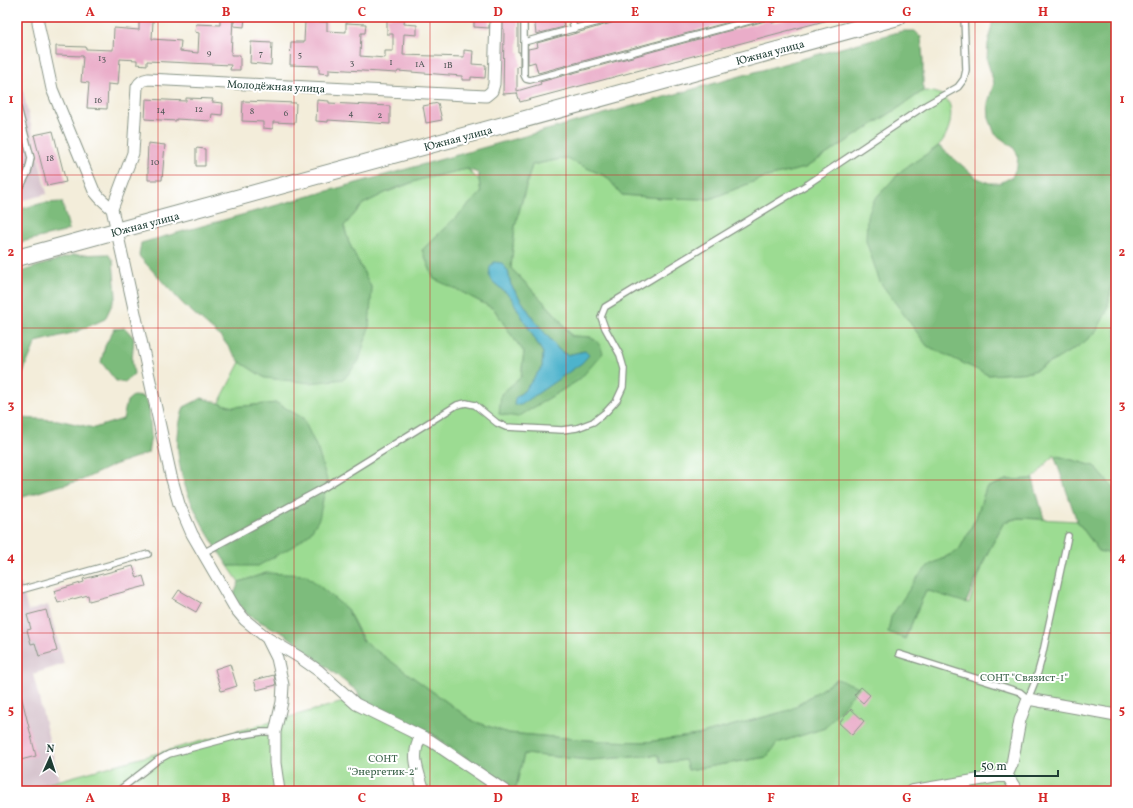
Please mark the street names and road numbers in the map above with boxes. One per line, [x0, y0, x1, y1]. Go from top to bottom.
street label: Южная улица [734, 37, 807, 70]
street label: Молодёжная улица [226, 77, 326, 98]
street label: Южная улица [422, 123, 495, 156]
street label: Южная улица [109, 209, 182, 242]

